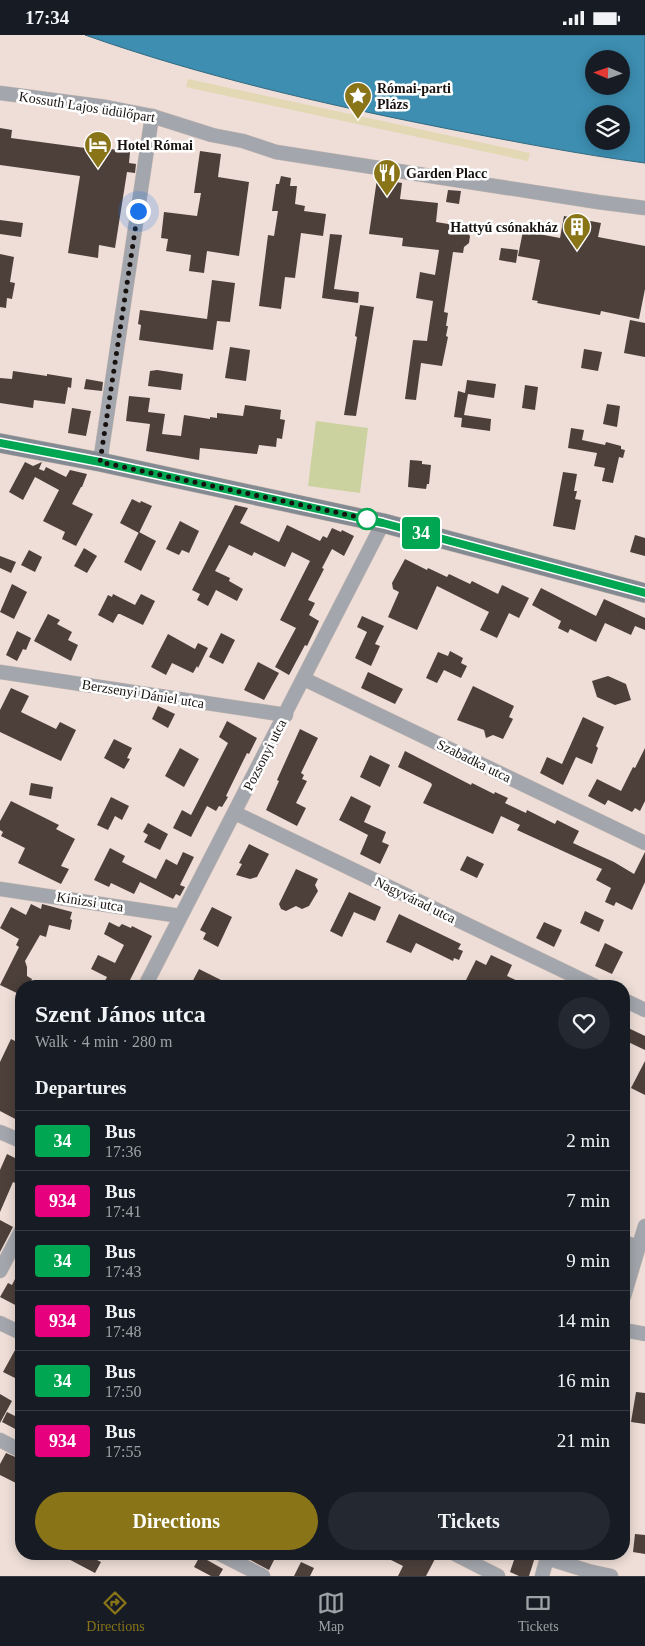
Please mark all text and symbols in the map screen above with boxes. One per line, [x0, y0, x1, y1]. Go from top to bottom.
text: 17:34 [25, 7, 69, 28]
north arrow [585, 50, 630, 95]
map controls [585, 50, 630, 150]
place icon: Római-parti Plázs [343, 81, 373, 120]
place label: Római-parti Plázs [377, 81, 451, 112]
street label: Kossuth Lajos üdülőpart [18, 89, 156, 125]
button: layers [585, 105, 630, 150]
hotel icon: Hotel Római [83, 130, 113, 169]
place label: Hotel Római [117, 138, 193, 153]
restaurant icon: Garden Placc [372, 158, 402, 197]
place label: Garden Placc [406, 166, 487, 181]
your location [126, 199, 151, 224]
building icon: Hattyú csónakház [562, 212, 592, 251]
place label: Hattyú csónakház [450, 220, 558, 235]
unlabelled marker [356, 508, 378, 530]
line badge: 34 [398, 517, 444, 549]
text: 34 [412, 523, 430, 543]
street label: Berzsenyi Dániel utca [81, 677, 206, 711]
street label: Pozsonyi utca [241, 716, 290, 793]
street label: Szabadka utca [435, 737, 514, 786]
street label: Nagyvárad utca [372, 874, 459, 926]
street label: Kinizsi utca [56, 889, 125, 915]
button: heart [558, 997, 610, 1049]
text: Szent János utca [35, 1001, 206, 1027]
text: Walk · 4 min · 280 m [35, 1033, 172, 1050]
text: Departures [35, 1077, 126, 1098]
text: Bus [105, 1121, 136, 1142]
text: 2 min [566, 1130, 610, 1151]
text: 34 [54, 1131, 72, 1151]
text: 17:36 [105, 1143, 141, 1160]
text: Bus [105, 1181, 136, 1202]
text: 7 min [566, 1190, 610, 1211]
text: 934 [49, 1191, 76, 1211]
text: 17:41 [105, 1203, 141, 1220]
text: Bus [105, 1241, 136, 1262]
text: 9 min [566, 1250, 610, 1271]
text: 34 [54, 1251, 72, 1271]
text: 17:43 [105, 1263, 141, 1280]
text: Bus [105, 1301, 136, 1322]
text: 14 min [557, 1310, 610, 1331]
text: 934 [49, 1311, 76, 1331]
text: 17:48 [105, 1323, 141, 1340]
text: Bus [105, 1361, 136, 1382]
text: 16 min [557, 1370, 610, 1391]
text: 34 [54, 1371, 72, 1391]
text: 17:50 [105, 1383, 141, 1400]
text: Bus [105, 1421, 136, 1442]
text: 21 min [557, 1430, 610, 1451]
text: 934 [49, 1431, 76, 1451]
text: 17:55 [105, 1443, 141, 1460]
button: Directions [35, 1492, 318, 1550]
button: Tickets [328, 1492, 610, 1550]
tab: Directions [86, 1589, 145, 1635]
tab: Map [317, 1589, 345, 1635]
tab: Tickets [518, 1589, 559, 1635]

